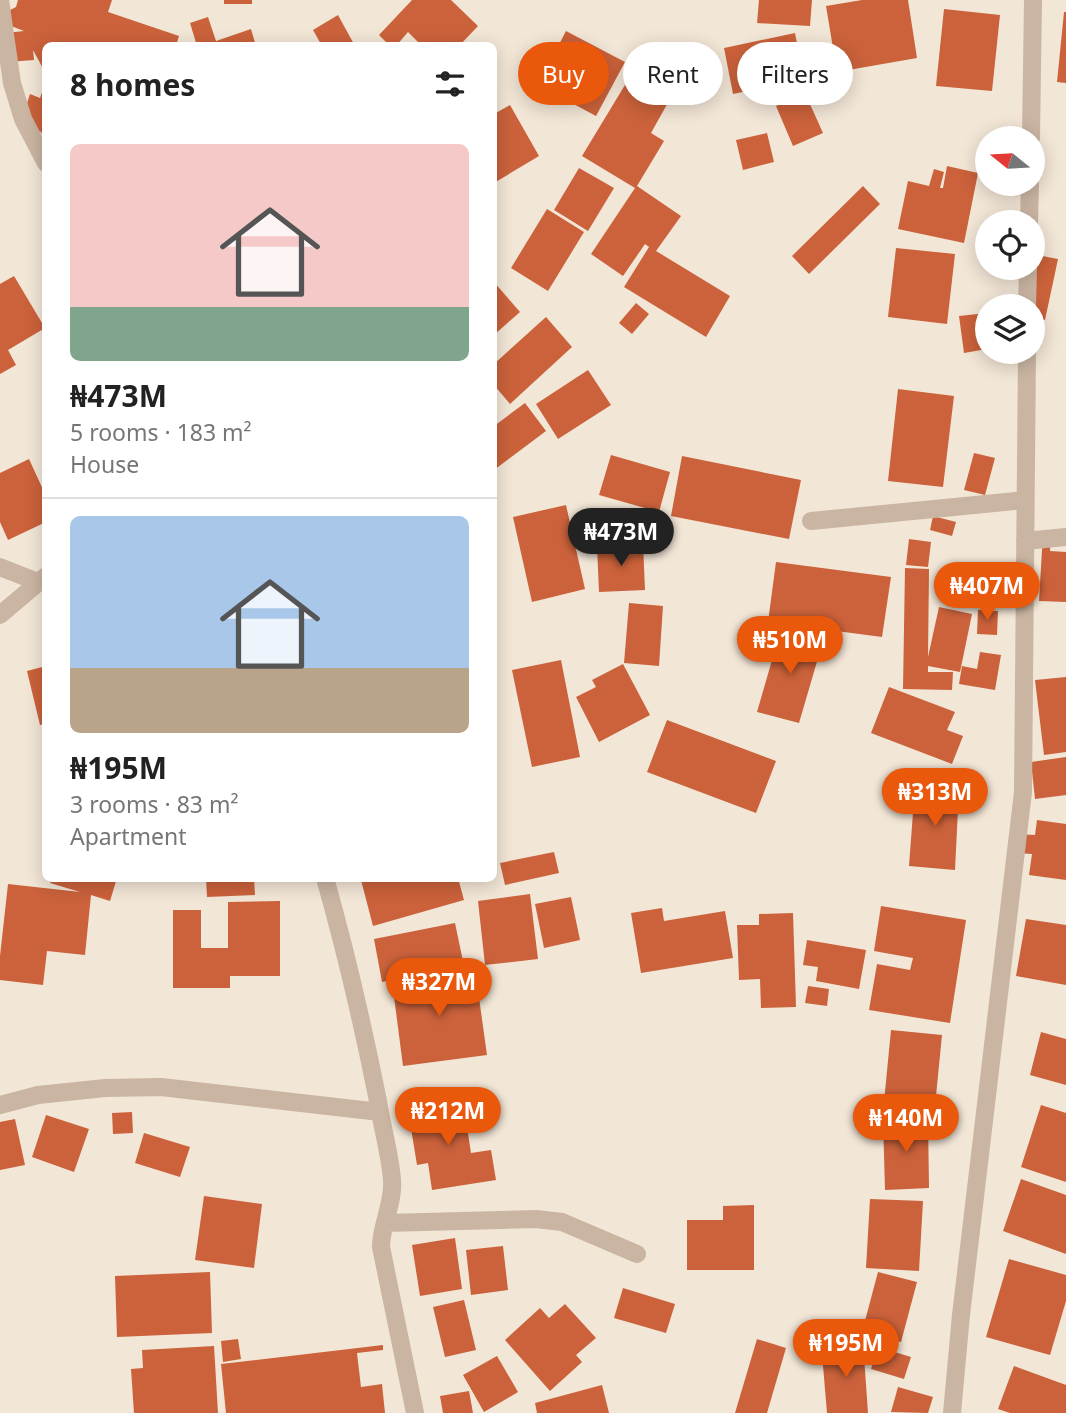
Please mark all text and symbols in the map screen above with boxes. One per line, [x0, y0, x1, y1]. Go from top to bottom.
chip: Buy [518, 42, 609, 105]
chip: Rent [623, 42, 723, 105]
chip: Filters [737, 42, 853, 105]
text: 8 homes [70, 64, 195, 105]
icon: filters [431, 65, 469, 103]
north arrow [975, 126, 1045, 196]
map controls [975, 126, 1045, 364]
icon: home [207, 189, 333, 315]
button: locate [975, 210, 1045, 280]
button: layers [975, 294, 1045, 364]
text: ₦473M [70, 375, 167, 416]
text: 5 rooms · 183 m² [70, 416, 252, 448]
text: House [70, 448, 139, 480]
pin: ₦473M [572, 508, 670, 568]
text: ₦473M [584, 515, 658, 547]
icon: home [207, 561, 333, 687]
pin: ₦407M [938, 562, 1036, 622]
text: ₦407M [950, 569, 1024, 601]
pin: ₦510M [741, 616, 839, 676]
text: ₦510M [753, 623, 827, 655]
text: ₦195M [70, 747, 167, 788]
pin: ₦313M [886, 768, 984, 828]
text: ₦313M [898, 775, 972, 807]
text: 3 rooms · 83 m² [70, 788, 239, 820]
text: Apartment [70, 820, 187, 852]
pin: ₦327M [390, 958, 488, 1018]
text: ₦327M [402, 965, 476, 997]
pin: ₦212M [399, 1088, 497, 1147]
text: ₦212M [411, 1094, 485, 1126]
pin: ₦140M [857, 1094, 955, 1154]
text: ₦140M [869, 1101, 943, 1133]
pin: ₦195M [797, 1320, 895, 1379]
text: ₦195M [809, 1326, 883, 1358]

